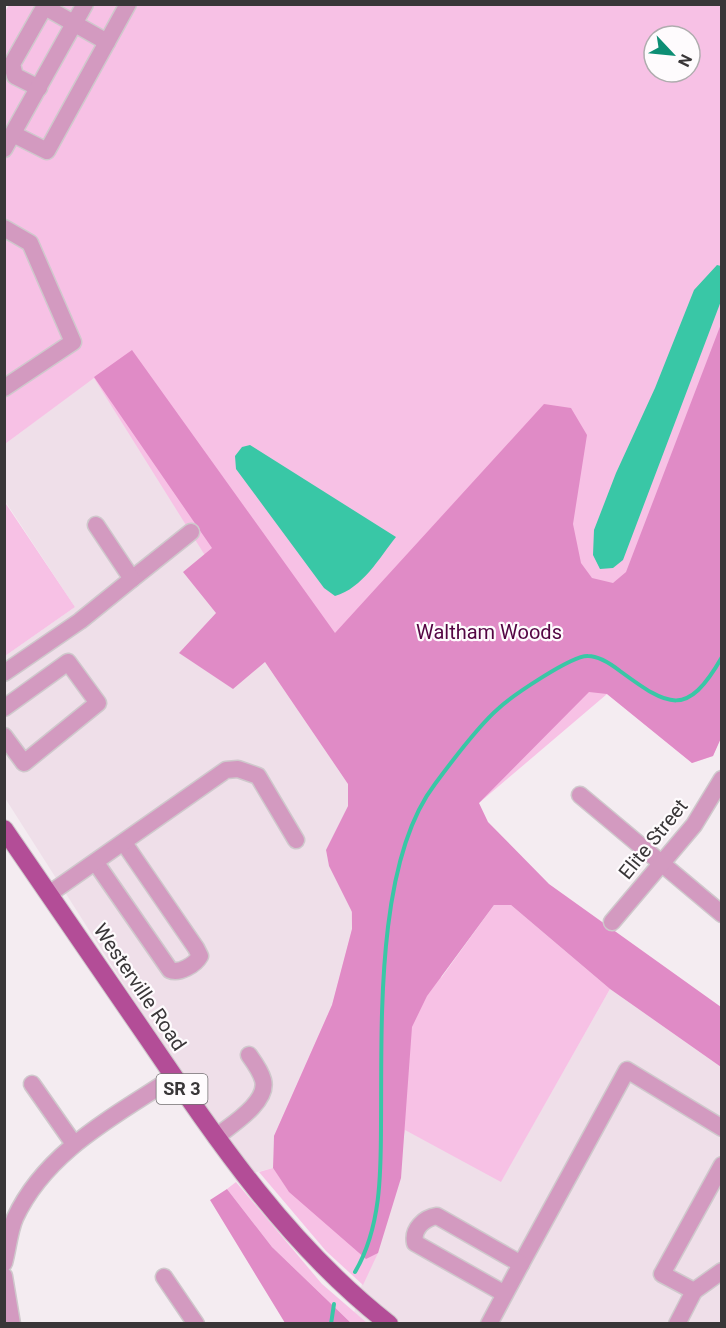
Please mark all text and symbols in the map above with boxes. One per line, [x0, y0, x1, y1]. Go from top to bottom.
north arrow [642, 24, 702, 84]
text: N [674, 51, 696, 70]
park label: Waltham Woods [416, 620, 562, 644]
street label: Elite Street [613, 794, 693, 884]
street label: Westerville Road [89, 919, 191, 1055]
road number: SR 3 [156, 1074, 207, 1104]

